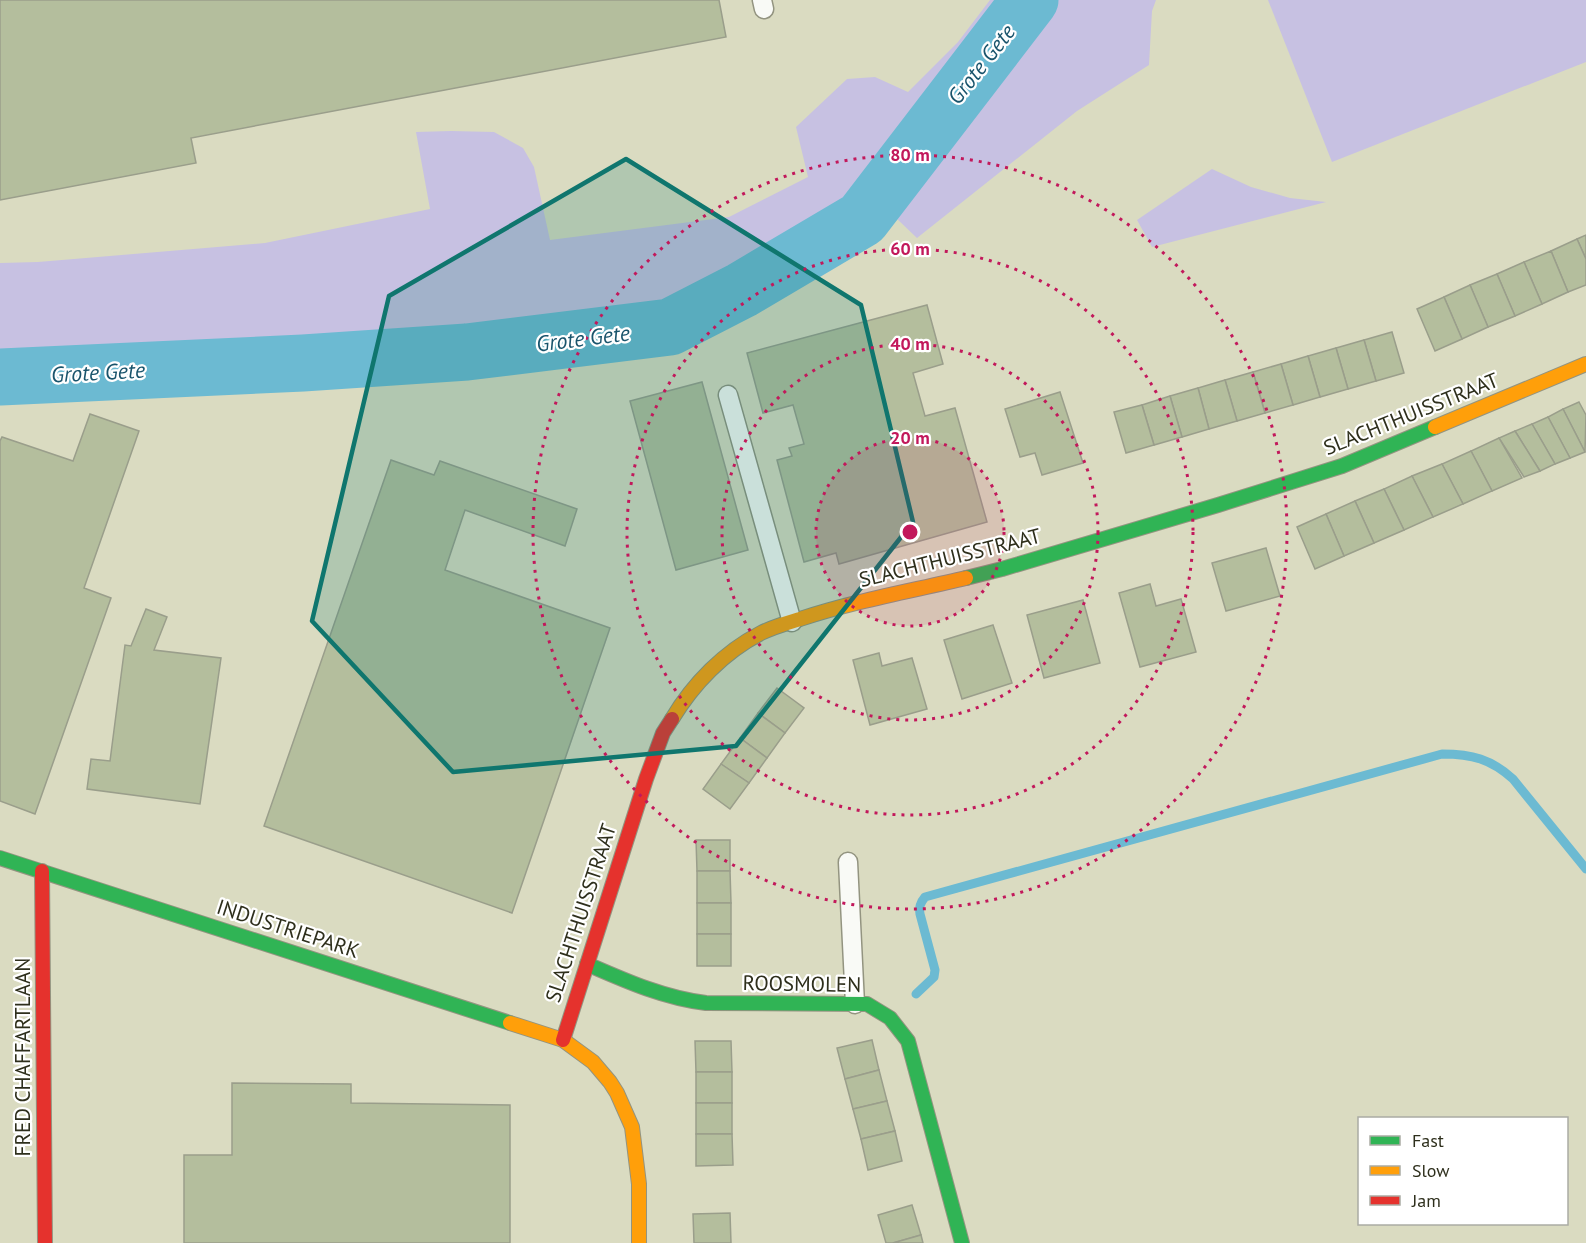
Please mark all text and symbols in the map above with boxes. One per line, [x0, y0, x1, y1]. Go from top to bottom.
water label: Grote Gete [941, 18, 1021, 110]
text: 80 m [890, 143, 930, 166]
text: 60 m [890, 237, 930, 260]
water label: Grote Gete [535, 318, 632, 358]
text: 40 m [890, 332, 930, 355]
water label: Grote Gete [50, 356, 146, 388]
street label: SLACHTHUISSTRAAT [1319, 366, 1503, 461]
text: 20 m [890, 426, 930, 449]
street label: SLACHTHUISSTRAAT [856, 522, 1044, 593]
centre of rings [900, 522, 920, 542]
street label: SLACHTHUISSTRAAT [539, 820, 622, 1006]
street label: INDUSTRIEPARK [213, 893, 363, 964]
street label: FRED CHAFFARTLAAN [9, 958, 36, 1156]
street label: ROOSMOLEN [742, 969, 862, 998]
legend [1358, 1117, 1568, 1225]
text: Fast [1412, 1129, 1444, 1152]
text: Slow [1412, 1159, 1450, 1182]
text: Jam [1411, 1189, 1441, 1212]

